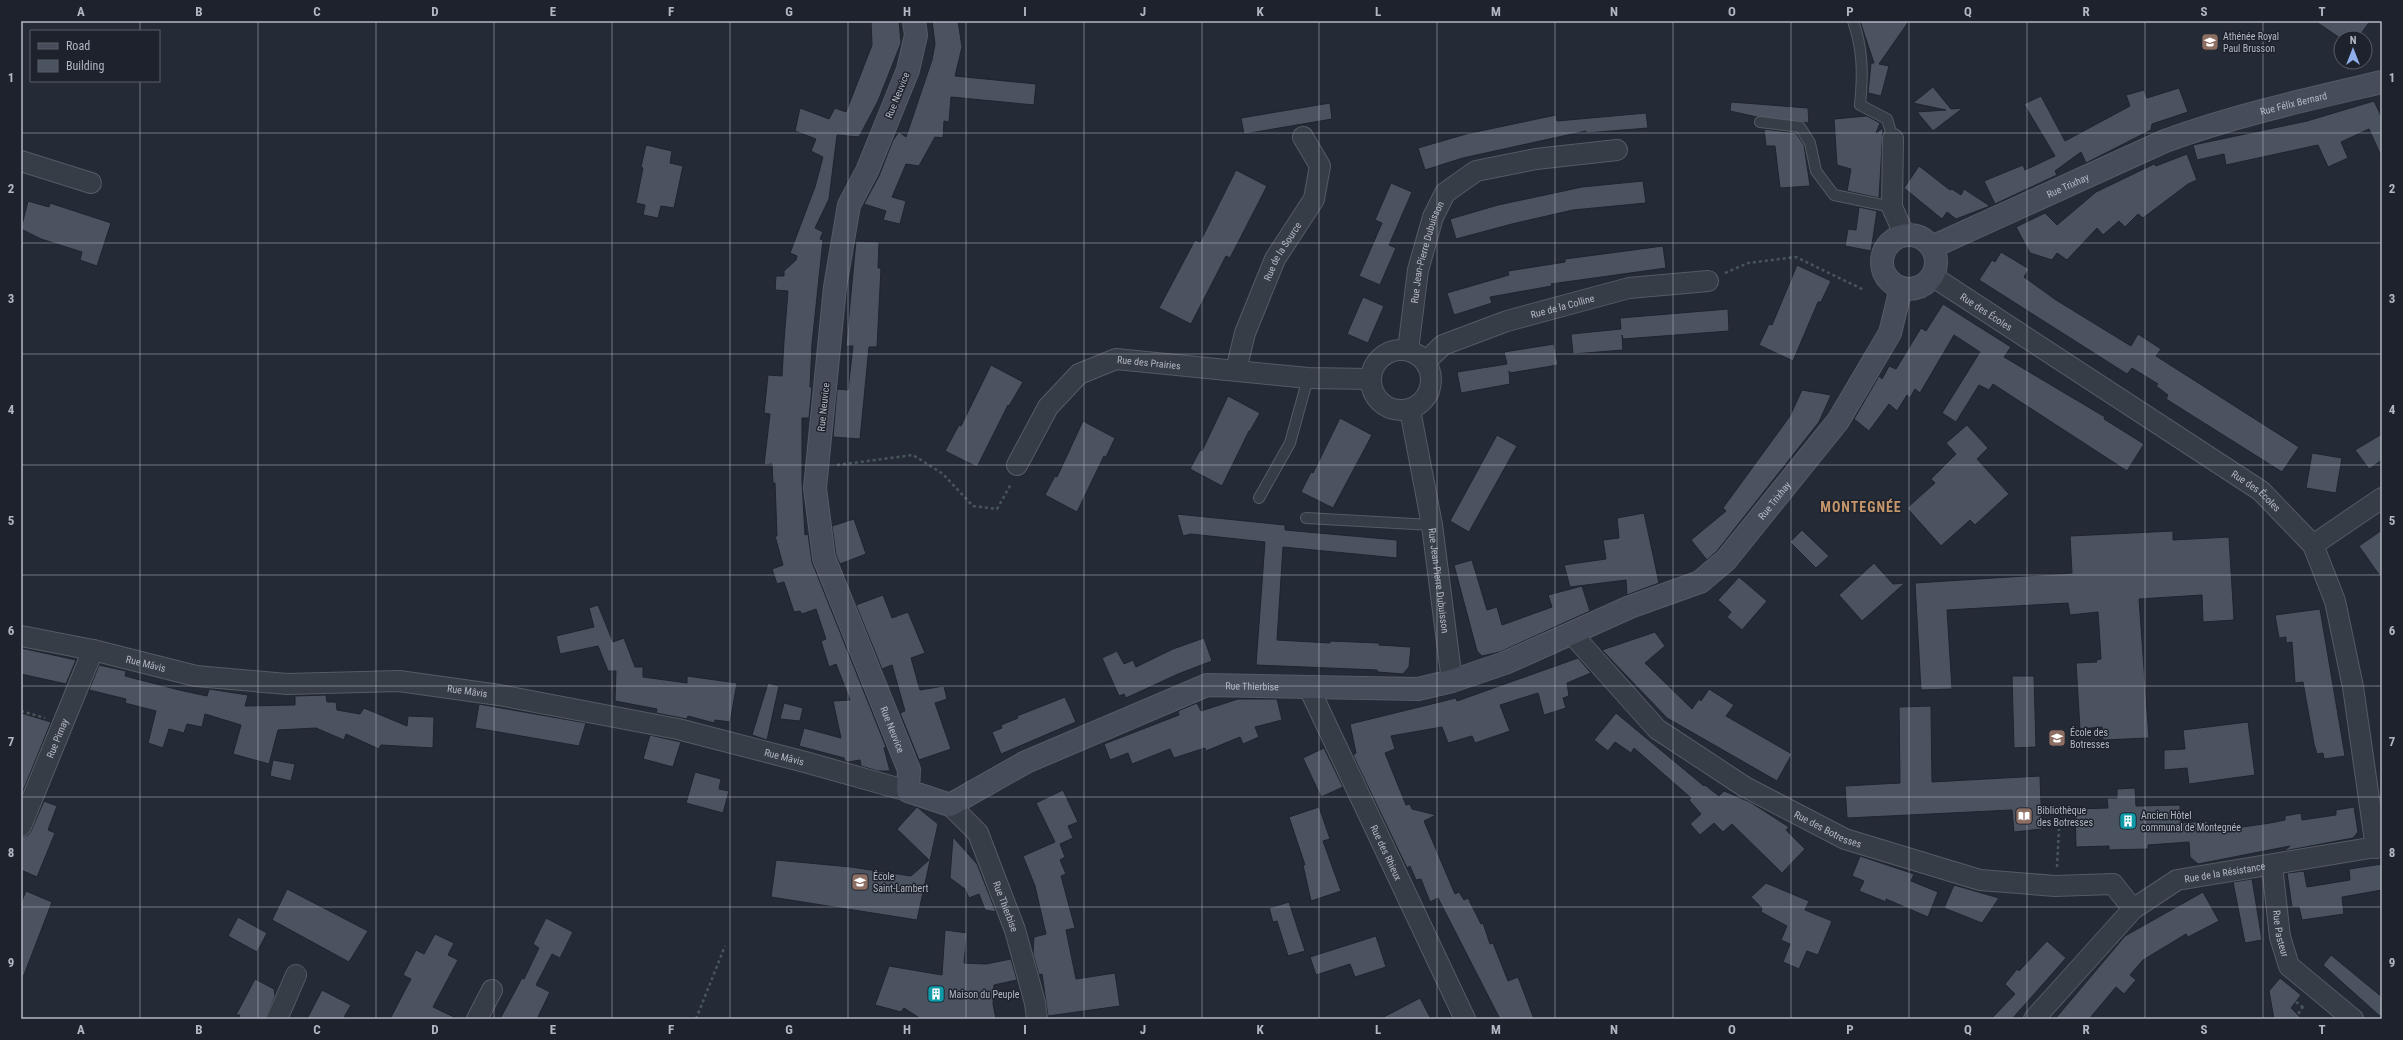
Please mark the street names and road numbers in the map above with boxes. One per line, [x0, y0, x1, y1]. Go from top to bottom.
street label: Rue Neuvice [883, 70, 912, 120]
street label: Rue Félix Bernard [2259, 90, 2328, 117]
street label: Rue Trixhay [2045, 171, 2091, 200]
street label: Rue Jean-Pierre Dubuisson [1409, 199, 1446, 304]
street label: Rue de la Source [1262, 220, 1304, 282]
street label: Rue des Écoles [1958, 291, 2015, 333]
street label: Rue de la Colline [1529, 293, 1596, 320]
street label: Rue des Prairies [1117, 354, 1182, 371]
street label: Rue Neuvice [815, 382, 832, 432]
street label: Rue des Écoles [2229, 468, 2283, 514]
street label: Rue Trixhay [1756, 480, 1793, 522]
street label: Rue Jean-Pierre Dubuisson [1426, 527, 1451, 634]
street label: Rue Mâvis [125, 654, 167, 674]
street label: Rue Thierbise [1225, 680, 1279, 692]
street label: Rue Mâvis [446, 683, 489, 699]
street label: Rue Neuvice [878, 705, 907, 755]
street label: Rue Pirnay [44, 717, 70, 760]
street label: Rue Mâvis [763, 747, 806, 768]
street label: Rue des Botresses [1792, 809, 1863, 850]
street label: Rue des Rhieux [1368, 823, 1404, 883]
street label: Rue de la Résistance [2183, 860, 2266, 885]
street label: Rue Thierbise [991, 879, 1020, 934]
street label: Rue Pasteur [2271, 909, 2291, 958]

